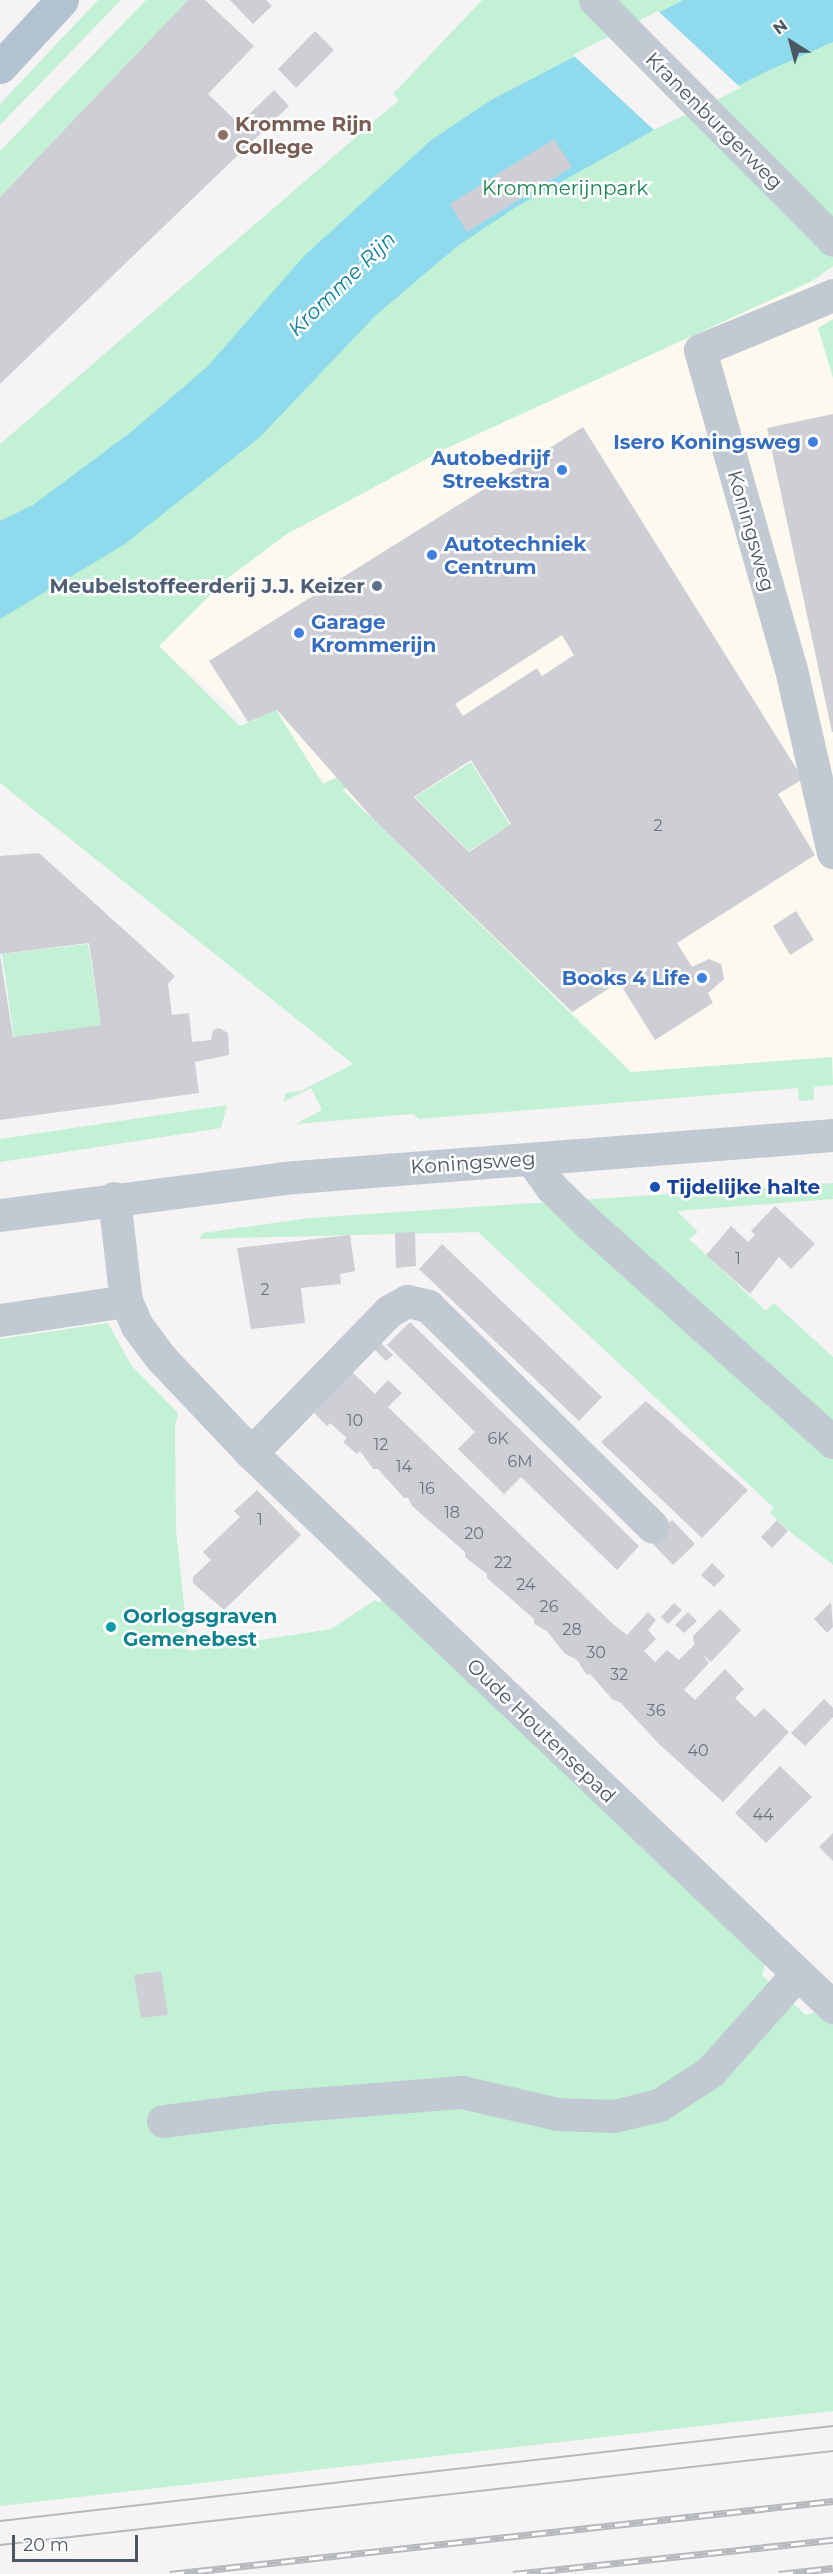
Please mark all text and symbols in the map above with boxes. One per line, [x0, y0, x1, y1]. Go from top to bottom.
north arrow [761, 12, 821, 72]
text: N [769, 16, 791, 39]
street label: Kranenburgerweg [640, 47, 788, 195]
place label: Kromme Rijn College [235, 112, 372, 159]
marker: Kromme Rijn College [216, 128, 230, 142]
park label: Krommerijnpark [482, 176, 648, 200]
water label: Kromme Rijn [283, 226, 401, 342]
place label: Isero Koningsweg [613, 430, 801, 454]
marker: Isero Koningsweg [806, 435, 820, 449]
place label: Autobedrijf Streekstra [431, 446, 550, 493]
marker: Autobedrijf Streekstra [555, 463, 569, 477]
street label: Koningsweg [722, 468, 780, 594]
place label: Autotechniek Centrum [444, 532, 586, 579]
marker: Autotechniek Centrum [425, 548, 439, 562]
place label: Meubelstoffeerderij J.J. Keizer [49, 574, 365, 598]
marker: Meubelstoffeerderij J.J. Keizer [370, 579, 384, 593]
place label: Garage Krommerijn [311, 610, 436, 657]
marker: Garage Krommerijn [292, 626, 306, 640]
house number: 2 [653, 816, 663, 836]
place label: Books 4 Life [562, 966, 690, 990]
marker: Books 4 Life [695, 971, 709, 985]
street label: Koningsweg [410, 1147, 536, 1179]
place label: Tijdelijke halte [667, 1175, 820, 1199]
marker: Tijdelijke halte [648, 1180, 662, 1194]
house number: 1 [735, 1249, 741, 1269]
house number: 2 [260, 1280, 270, 1300]
house number: 10 [347, 1411, 363, 1431]
house number: 6K [487, 1429, 509, 1449]
house number: 12 [374, 1435, 388, 1455]
house number: 6M [507, 1452, 533, 1472]
house number: 14 [396, 1457, 412, 1477]
house number: 16 [419, 1479, 435, 1499]
house number: 18 [444, 1503, 460, 1523]
house number: 1 [257, 1510, 263, 1530]
house number: 20 [464, 1524, 484, 1544]
house number: 22 [494, 1553, 512, 1573]
house number: 24 [516, 1575, 536, 1595]
house number: 26 [540, 1597, 558, 1617]
place label: Oorlogsgraven Gemenebest [123, 1604, 277, 1651]
marker: Oorlogsgraven Gemenebest [104, 1620, 118, 1634]
house number: 28 [562, 1620, 582, 1640]
house number: 30 [586, 1643, 606, 1663]
street label: Oude Houtensepad [462, 1654, 620, 1808]
house number: 32 [610, 1665, 628, 1685]
house number: 36 [647, 1701, 665, 1721]
house number: 40 [687, 1741, 709, 1761]
house number: 44 [752, 1805, 774, 1825]
scale bar [15, 2523, 141, 2561]
text: 20 m [23, 2534, 69, 2556]

